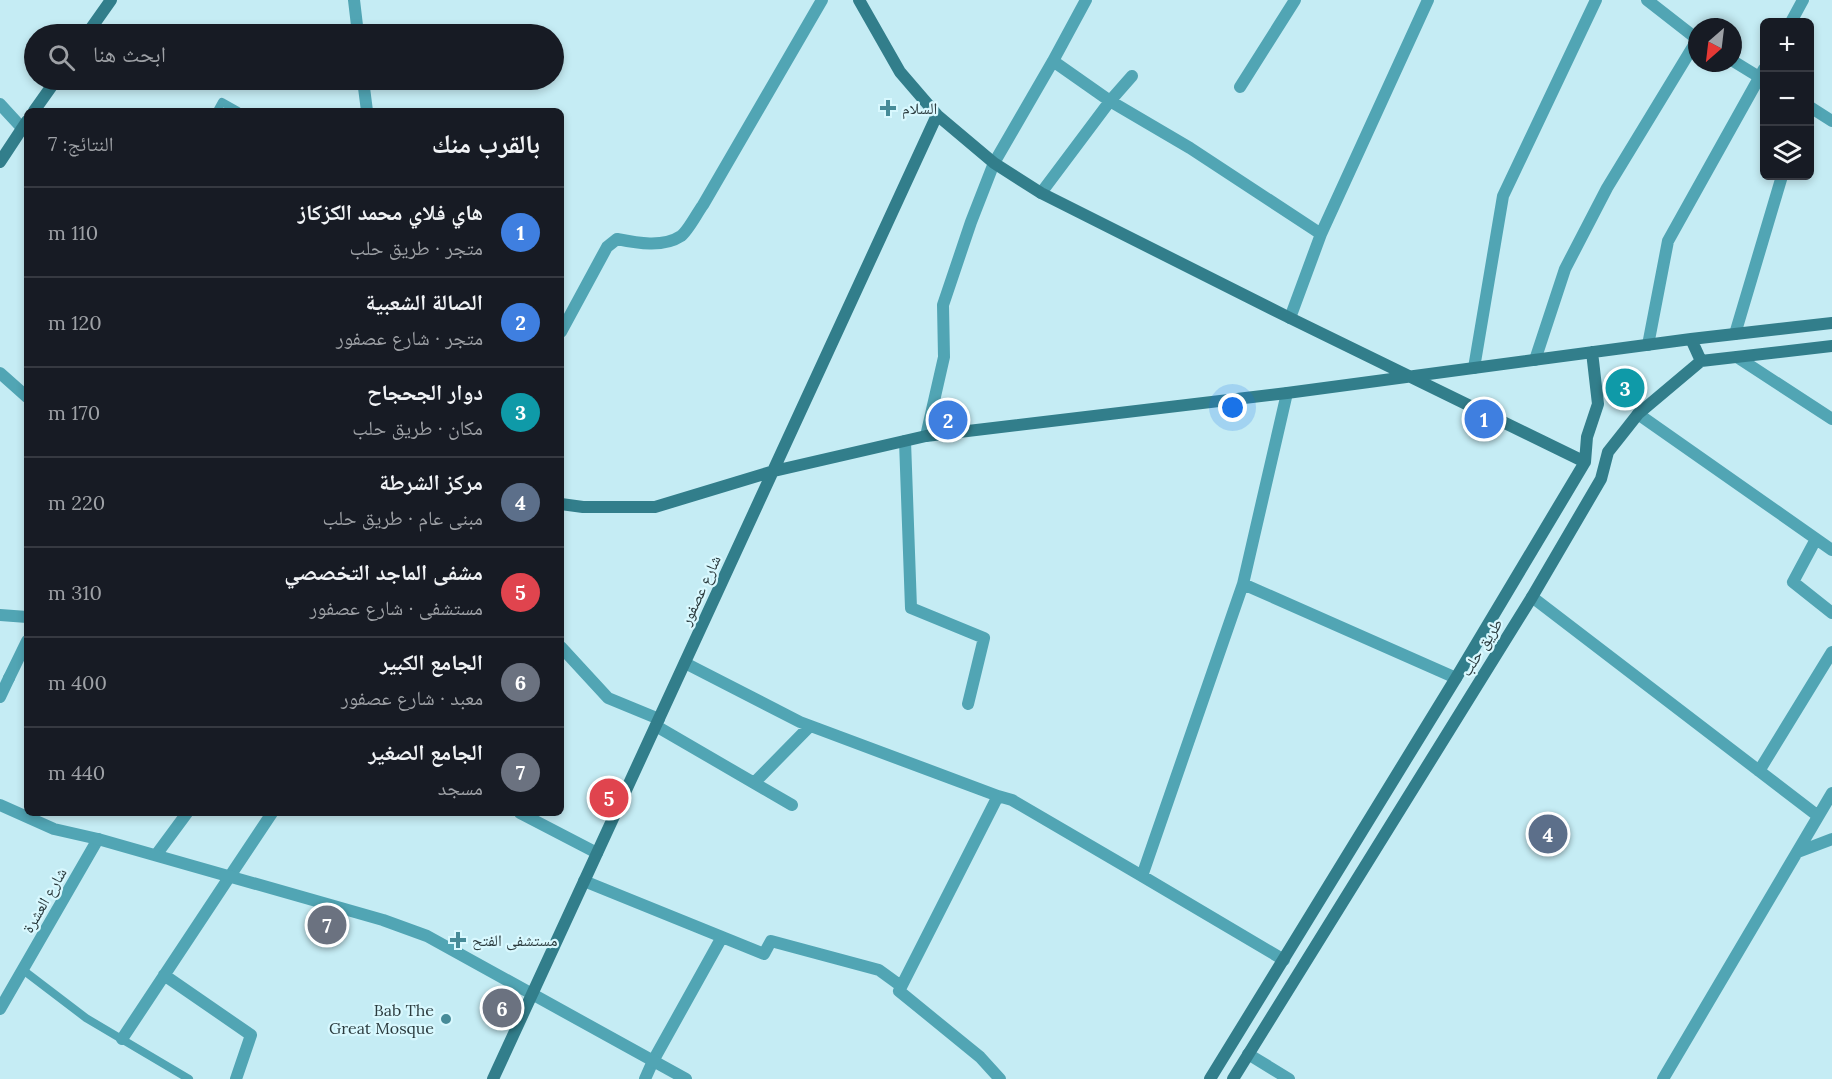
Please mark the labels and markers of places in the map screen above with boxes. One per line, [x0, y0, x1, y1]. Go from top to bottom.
place label: السلام [902, 98, 937, 119]
marker: السلام [879, 99, 897, 117]
pin: 3 [1606, 366, 1644, 410]
pin: 1 [1464, 396, 1504, 442]
pin: 2 [928, 398, 968, 442]
pin: 5 [590, 776, 628, 820]
pin: 4 [1528, 812, 1568, 856]
pin: 7 [308, 902, 346, 948]
place label: مستشفى الفتح [472, 930, 557, 951]
marker: مستشفى الفتح [449, 931, 467, 949]
pin: 6 [482, 986, 522, 1030]
place label: Bab The Great Mosque [329, 1000, 434, 1038]
marker: Bab The Great Mosque [439, 1012, 453, 1026]

